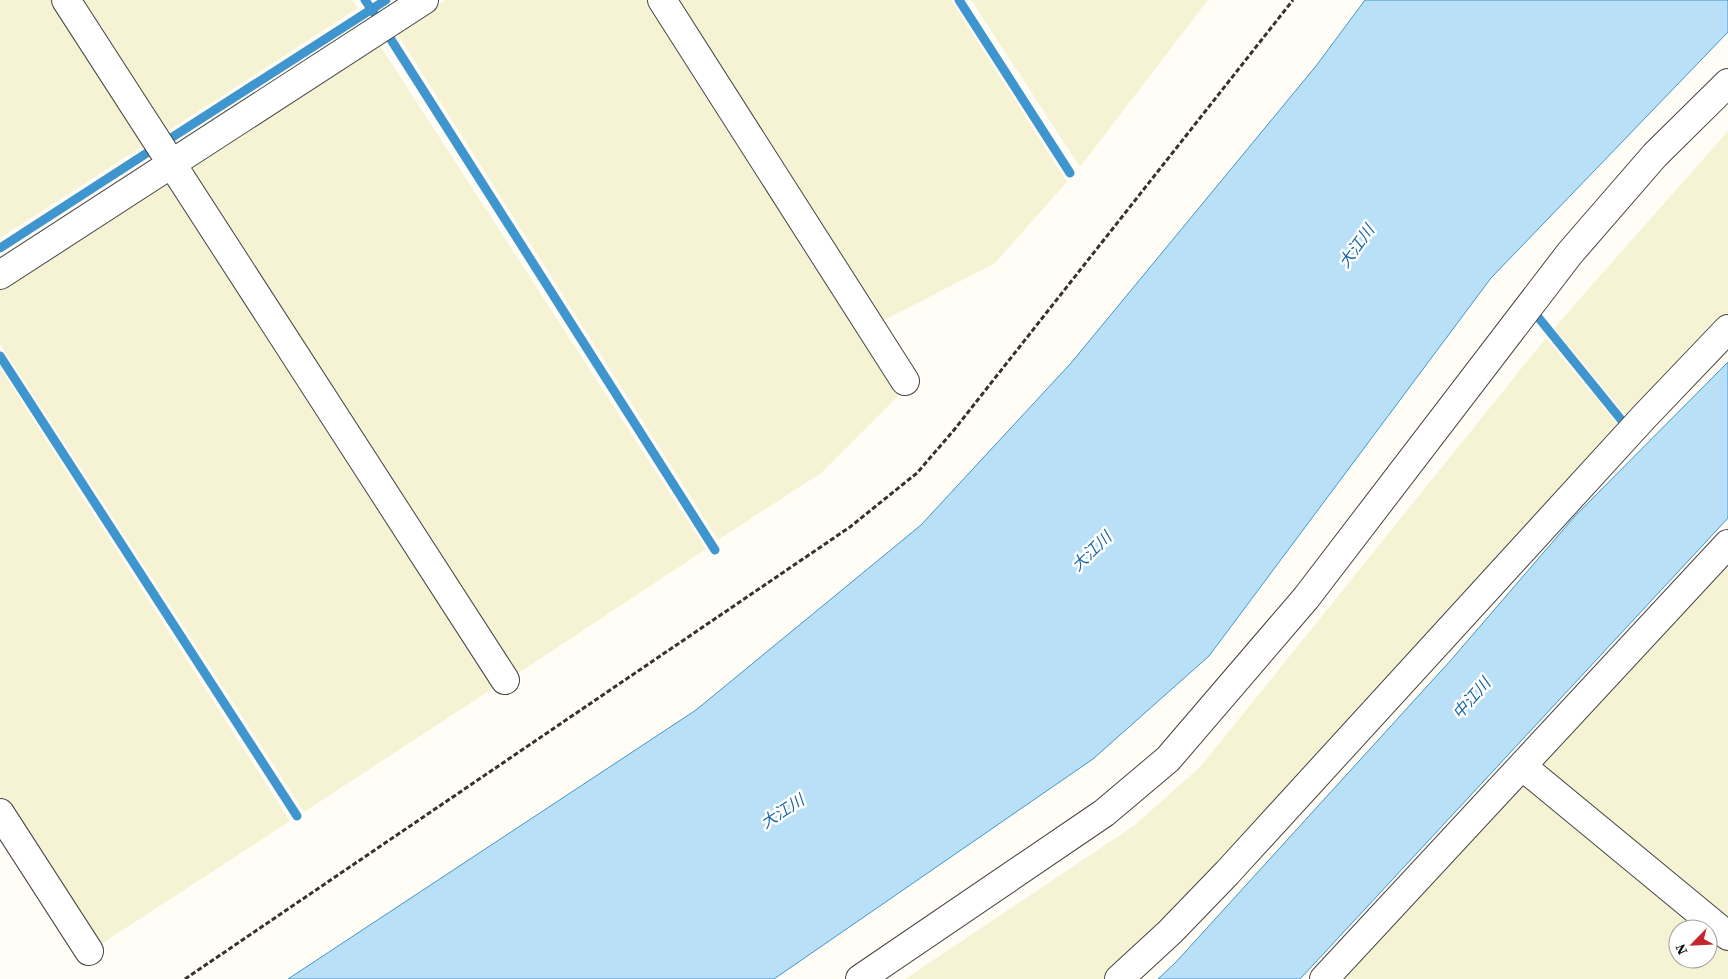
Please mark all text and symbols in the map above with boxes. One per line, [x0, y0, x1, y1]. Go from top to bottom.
water label: 大江川 [1333, 219, 1380, 272]
water label: 大江川 [1066, 525, 1117, 576]
water label: 中江川 [1447, 671, 1496, 723]
water label: 大江川 [756, 788, 810, 833]
north arrow [1668, 919, 1718, 969]
text: N [1670, 941, 1692, 958]

